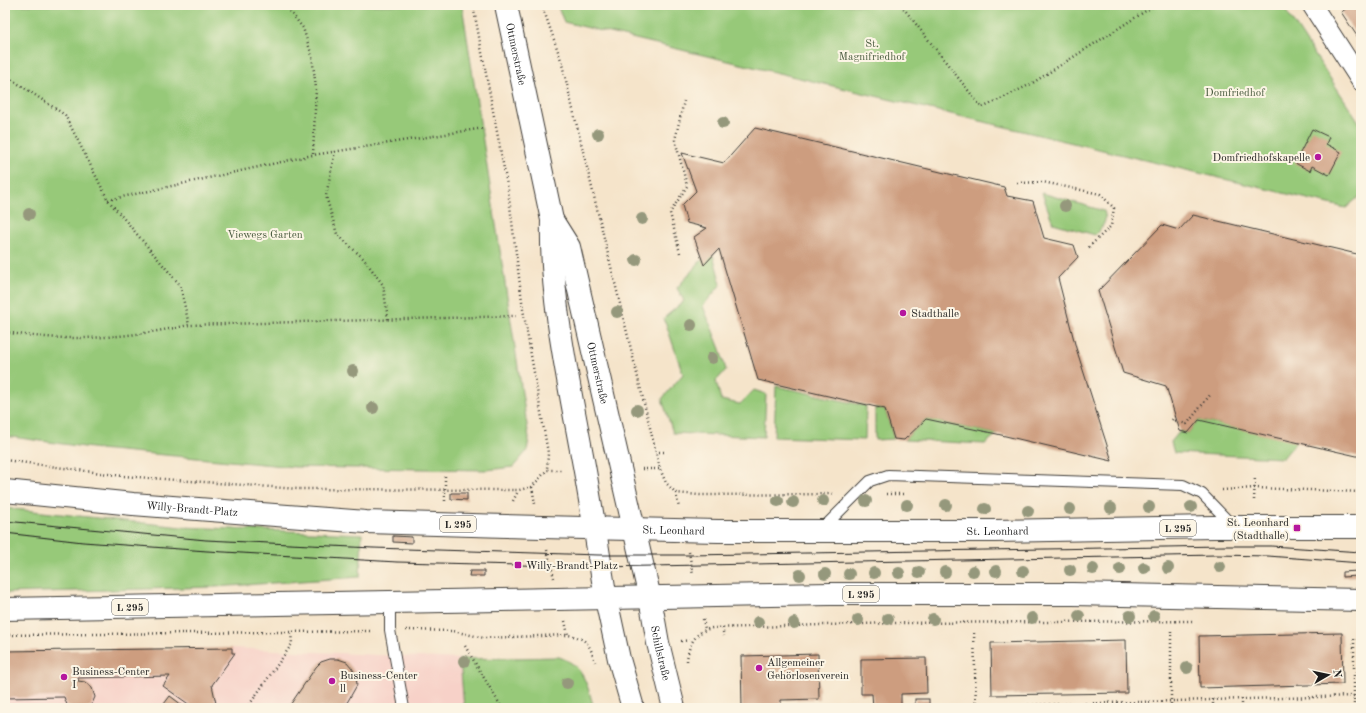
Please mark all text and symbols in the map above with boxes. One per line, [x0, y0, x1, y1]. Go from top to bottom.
street label: Ottmerstraße [503, 22, 527, 86]
park label: St. Magnifriedhof [839, 39, 906, 63]
park label: Domfriedhof [1205, 88, 1265, 99]
marker: Domfriedhofskapelle [1313, 152, 1323, 162]
place label: Domfriedhofskapelle [1213, 153, 1310, 164]
park label: Viewegs Garten [227, 230, 303, 241]
marker: Stadthalle [898, 308, 908, 318]
place label: Stadthalle [911, 309, 959, 320]
street label: Ottmerstraße [584, 341, 609, 405]
street label: Willy-Brandt-Platz [146, 501, 238, 519]
road number: L 295 [440, 516, 476, 532]
place label: St. Leonhard (Stadthalle) [1227, 518, 1289, 542]
road number: L 295 [1160, 520, 1196, 536]
marker: St. Leonhard (Stadthalle) [1292, 523, 1302, 533]
street label: St. Leonhard [642, 525, 705, 538]
street label: St. Leonhard [966, 526, 1029, 538]
marker: Willy-Brandt-Platz [513, 560, 523, 570]
place label: Willy-Brandt-Platz [526, 561, 618, 572]
road number: L 295 [843, 586, 879, 602]
road number: L 295 [112, 599, 148, 615]
street label: Schillstraße [648, 625, 671, 682]
north arrow [1308, 655, 1348, 695]
place label: Allgemeiner Gehörlosenverein [767, 658, 849, 682]
marker: Allgemeiner Gehörlosenverein [754, 663, 764, 673]
place label: Business-Center I [72, 667, 150, 691]
text: N [1330, 669, 1343, 679]
place label: Business-Center ll [340, 671, 418, 695]
marker: Business-Center I [59, 672, 69, 682]
marker: Business-Center ll [327, 676, 337, 686]

